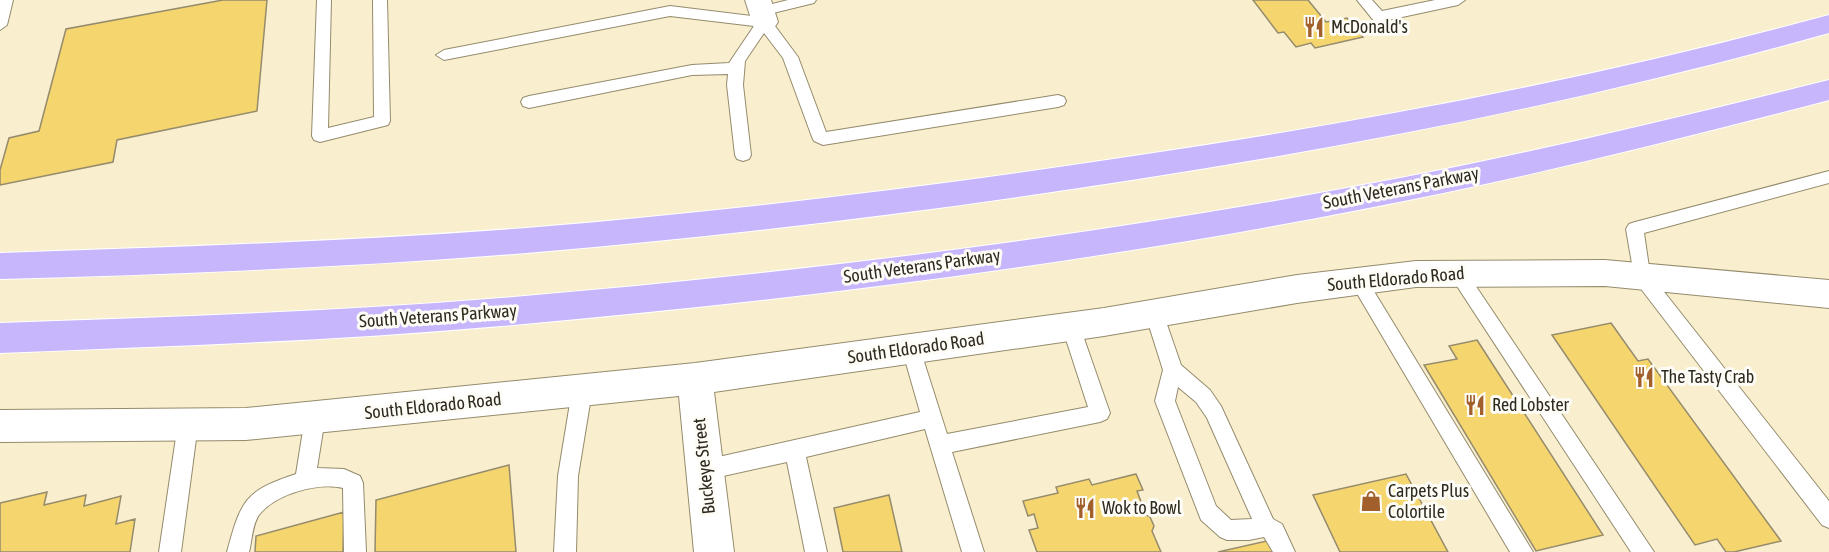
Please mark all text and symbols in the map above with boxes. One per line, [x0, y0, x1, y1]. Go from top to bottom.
restaurant icon: McDonald's [1302, 15, 1326, 39]
place label: McDonald's [1331, 16, 1408, 37]
street label: South Veterans Parkway [1321, 162, 1480, 213]
street label: South Veterans Parkway [842, 244, 1002, 287]
street label: South Eldorado Road [1327, 262, 1465, 295]
street label: South Veterans Parkway [358, 300, 518, 331]
street label: South Eldorado Road [846, 328, 985, 367]
restaurant icon: The Tasty Crab [1632, 365, 1656, 389]
place label: The Tasty Crab [1661, 366, 1754, 387]
street label: South Eldorado Road [363, 388, 502, 423]
restaurant icon: Red Lobster [1463, 393, 1487, 417]
place label: Red Lobster [1492, 394, 1570, 415]
street label: Buckeye Street [688, 417, 719, 515]
place label: Carpets Plus Colortile [1388, 480, 1469, 522]
shop icon: Carpets Plus Colortile [1359, 489, 1383, 513]
restaurant icon: Wok to Bowl [1073, 496, 1097, 520]
place label: Wok to Bowl [1102, 497, 1182, 518]

